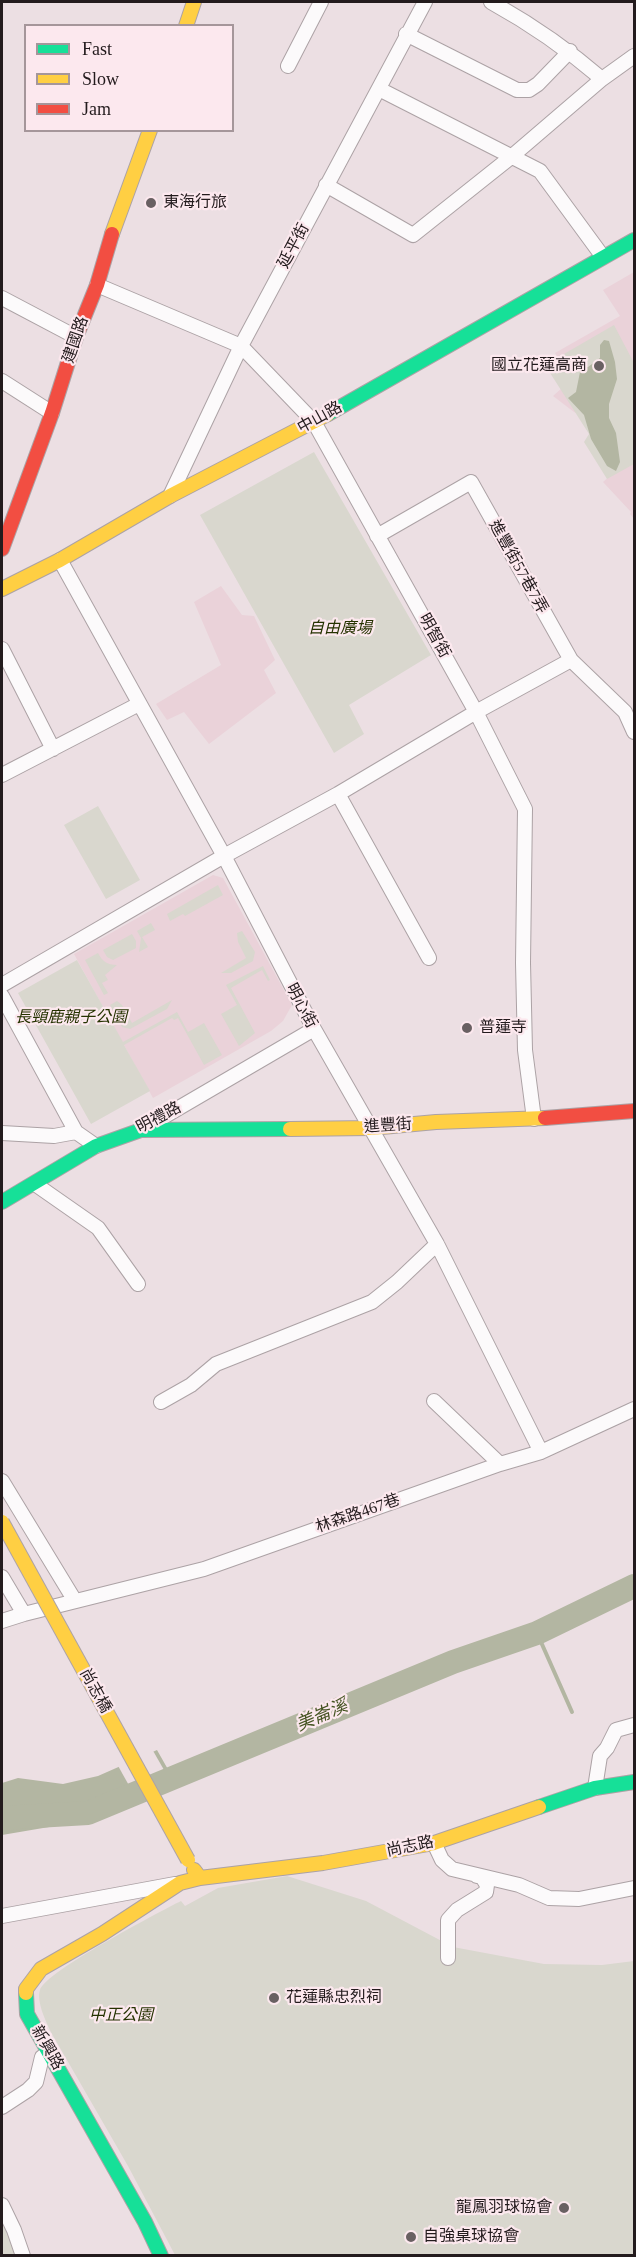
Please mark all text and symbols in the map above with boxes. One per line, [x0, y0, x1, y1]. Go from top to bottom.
legend [24, 24, 234, 132]
text: Fast [82, 39, 112, 59]
text: Slow [82, 69, 119, 89]
text: Jam [82, 99, 111, 119]
place label: 東海行旅 [163, 193, 227, 213]
marker: 東海行旅 [144, 196, 158, 210]
street label: 延平街 [274, 220, 314, 272]
street label: 建國路 [59, 314, 93, 366]
place label: 國立花蓮高商 [491, 356, 587, 376]
marker: 國立花蓮高商 [592, 359, 606, 373]
street label: 中山路 [294, 398, 346, 438]
street label: 進豐街57巷7弄 [484, 517, 552, 617]
street label: 明智街 [414, 610, 454, 662]
park label: 自由廣場 [308, 619, 372, 639]
street label: 明心街 [281, 980, 321, 1032]
park label: 長頸鹿親子公園 [15, 1008, 127, 1028]
place label: 普蓮寺 [479, 1018, 527, 1038]
marker: 普蓮寺 [460, 1021, 474, 1035]
street label: 明禮路 [133, 1098, 185, 1138]
street label: 進豐街 [363, 1115, 413, 1137]
street label: 林森路467巷 [313, 1491, 403, 1537]
street label: 尚志橋 [75, 1665, 115, 1717]
water label: 美崙溪 [293, 1696, 351, 1736]
street label: 尚志路 [385, 1833, 435, 1861]
place label: 花蓮縣忠烈祠 [286, 1988, 382, 2008]
marker: 花蓮縣忠烈祠 [267, 1991, 281, 2005]
park label: 中正公園 [89, 2006, 153, 2026]
street label: 新興路 [27, 2022, 67, 2074]
place label: 龍鳳羽球協會 [456, 2198, 552, 2218]
marker: 龍鳳羽球協會 [557, 2201, 571, 2215]
place label: 自強桌球協會 [423, 2227, 519, 2247]
marker: 自強桌球協會 [404, 2230, 418, 2244]

